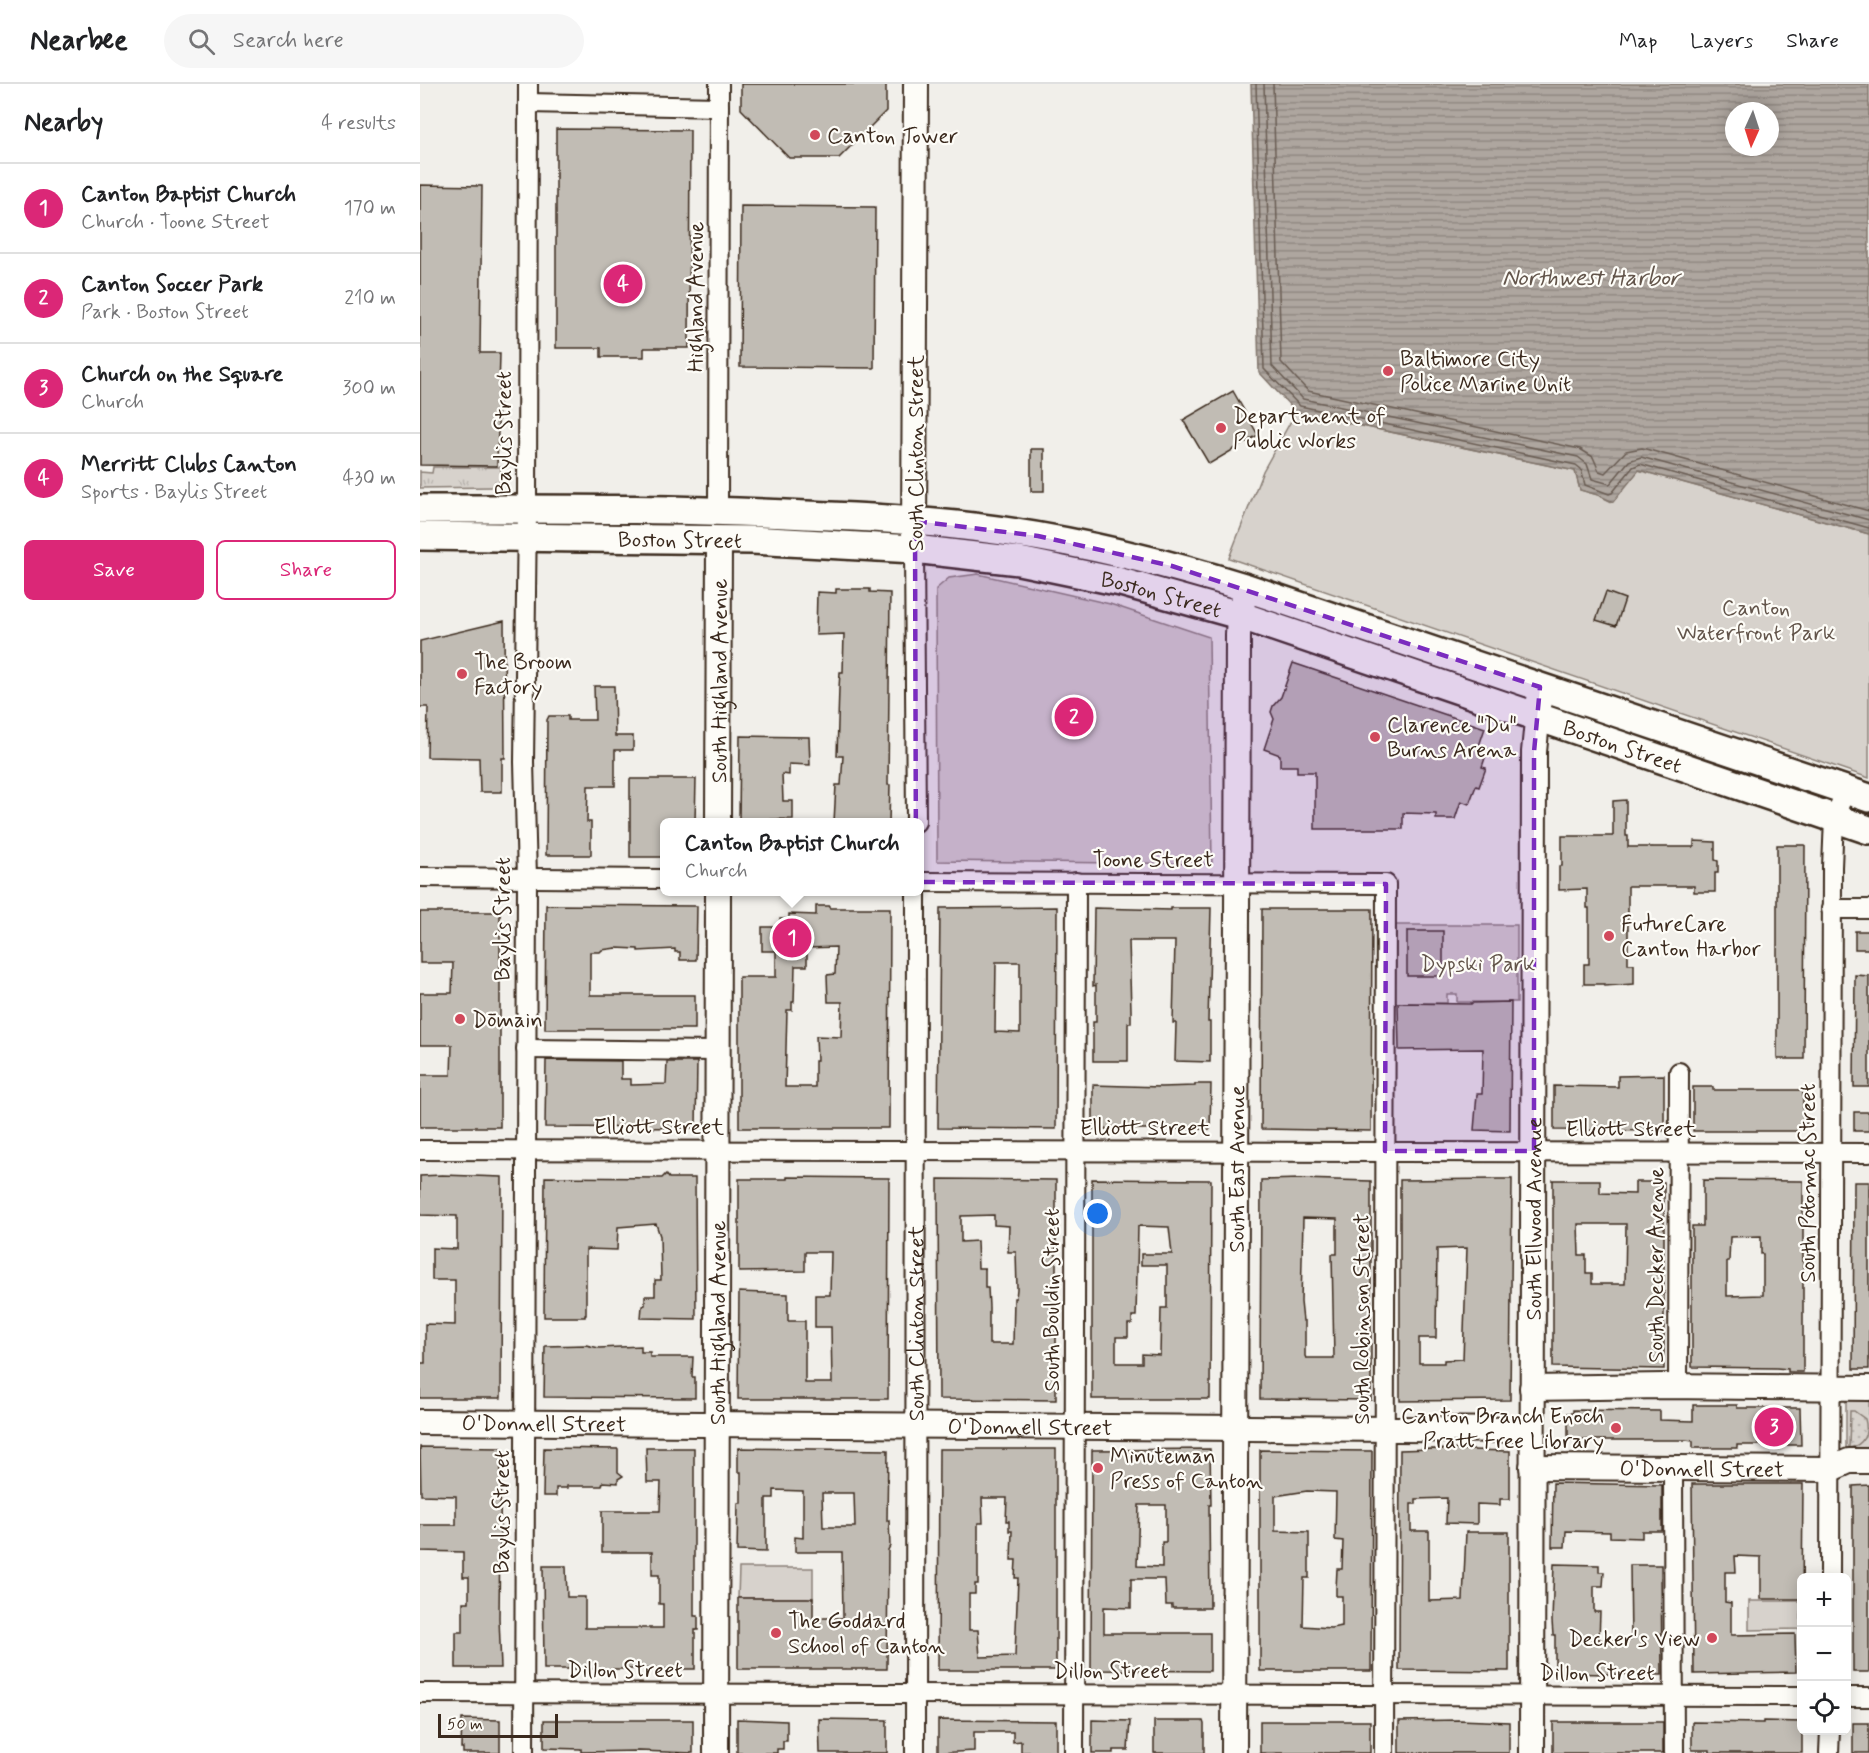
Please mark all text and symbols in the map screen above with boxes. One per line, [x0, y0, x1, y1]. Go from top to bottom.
search box [164, 14, 584, 68]
text: Nearbee [30, 23, 128, 60]
icon: search [185, 25, 218, 58]
text: Search here [233, 27, 344, 55]
text: Map [1619, 27, 1657, 55]
text: Layers [1690, 27, 1753, 55]
text: Share [1786, 27, 1839, 55]
north arrow [1725, 102, 1779, 156]
text: Nearby [24, 106, 103, 140]
text: 4 results [321, 110, 396, 137]
place label: Canton Tower [827, 123, 958, 151]
marker: Canton Tower [808, 128, 822, 142]
text: Canton Baptist Church [81, 181, 296, 209]
text: 1 [39, 195, 48, 222]
text: 170 m [344, 195, 396, 222]
text: Church · Toone Street [81, 209, 270, 236]
street label: Highland Avenue [683, 222, 714, 372]
pin: 4 [604, 262, 642, 306]
water label: Northwest Harbor [1502, 263, 1683, 294]
text: Canton Soccer Park [81, 271, 263, 299]
text: 2 [39, 285, 48, 312]
text: 210 m [344, 285, 396, 312]
text: Park · Boston Street [81, 299, 249, 326]
place label: Baltimore City Police Marine Unit [1400, 346, 1571, 399]
street label: South Clinton Street [903, 355, 931, 551]
text: Church on the Square [81, 361, 283, 389]
marker: Baltimore City Police Marine Unit [1381, 364, 1395, 378]
street label: Baylis Street [491, 371, 519, 495]
text: 3 [39, 375, 48, 402]
text: 300 m [342, 375, 396, 402]
text: Church [81, 389, 144, 416]
place label: Department of Public Works [1233, 403, 1386, 456]
marker: Department of Public Works [1214, 421, 1228, 435]
text: Merritt Clubs Canton [81, 451, 297, 479]
text: 4 [38, 465, 49, 492]
text: 430 m [343, 465, 396, 492]
text: Sports · Baylis Street [81, 479, 267, 506]
street label: Boston Street [618, 526, 742, 556]
button: Save [24, 540, 204, 600]
button: Share [216, 540, 396, 600]
street label: Boston Street [1098, 566, 1224, 625]
street label: South Highland Avenue [706, 579, 737, 783]
park label: Canton Waterfront Park [1677, 595, 1835, 648]
place label: The Broom Factory [474, 649, 572, 702]
marker: The Broom Factory [455, 667, 469, 681]
pin: 2 [1054, 694, 1094, 740]
place label: Clarence "Du" Burns Arena [1387, 712, 1517, 765]
street label: Boston Street [1559, 715, 1685, 781]
marker: Clarence "Du" Burns Arena [1368, 730, 1382, 744]
popup [660, 818, 924, 896]
text: Canton Baptist Church [684, 830, 900, 858]
street label: Toone Street [1092, 847, 1214, 875]
street label: Baylis Street [490, 857, 518, 981]
text: Church [684, 858, 748, 885]
place label: FutureCare Canton Harbor [1621, 911, 1761, 964]
pin: 1 [772, 916, 812, 960]
marker: FutureCare Canton Harbor [1602, 929, 1616, 943]
park label: Dypski Park [1421, 951, 1535, 979]
place label: Dōmain [472, 1007, 543, 1035]
marker: Dōmain [453, 1012, 467, 1026]
street label: South Potomac Street [1795, 1083, 1823, 1283]
street label: South East Avenue [1224, 1085, 1252, 1253]
street label: Elliott Street [594, 1114, 724, 1142]
street label: Elliott Street [1080, 1115, 1210, 1143]
street label: Elliott Street [1566, 1116, 1696, 1144]
street label: South Ellwood Avenue [1521, 1117, 1549, 1321]
street label: South Decker Avenue [1643, 1167, 1671, 1363]
your location [1083, 1199, 1112, 1228]
street label: South Bouldin Street [1039, 1208, 1067, 1392]
street label: South Robinson Street [1349, 1213, 1377, 1425]
street label: South Highland Avenue [705, 1221, 736, 1425]
street label: South Clinton Street [903, 1225, 932, 1421]
place label: Canton Branch Enoch Pratt Free Library [1401, 1403, 1604, 1456]
pin: 3 [1754, 1404, 1794, 1450]
street label: O'Donnell Street [462, 1410, 626, 1439]
street label: O'Donnell Street [947, 1414, 1112, 1443]
marker: Canton Branch Enoch Pratt Free Library [1609, 1421, 1623, 1435]
place label: Minuteman Press of Canton [1110, 1443, 1263, 1496]
street label: Baylis Street [489, 1450, 517, 1574]
street label: O'Donnell Street [1620, 1456, 1784, 1485]
marker: Minuteman Press of Canton [1091, 1461, 1105, 1475]
map controls [1797, 1573, 1851, 1735]
button: + [1797, 1573, 1851, 1627]
place label: The Goddard School of Canton [788, 1608, 945, 1661]
marker: The Goddard School of Canton [769, 1626, 783, 1640]
place label: Decker's View [1568, 1626, 1700, 1654]
button: − [1797, 1627, 1851, 1681]
marker: Decker's View [1705, 1631, 1719, 1645]
street label: Dillon Street [567, 1657, 683, 1685]
street label: Dillon Street [1053, 1658, 1169, 1686]
street label: Dillon Street [1539, 1660, 1655, 1688]
button: locate [1797, 1681, 1851, 1735]
scale bar [438, 1711, 558, 1738]
text: 50 m [447, 1714, 483, 1735]

